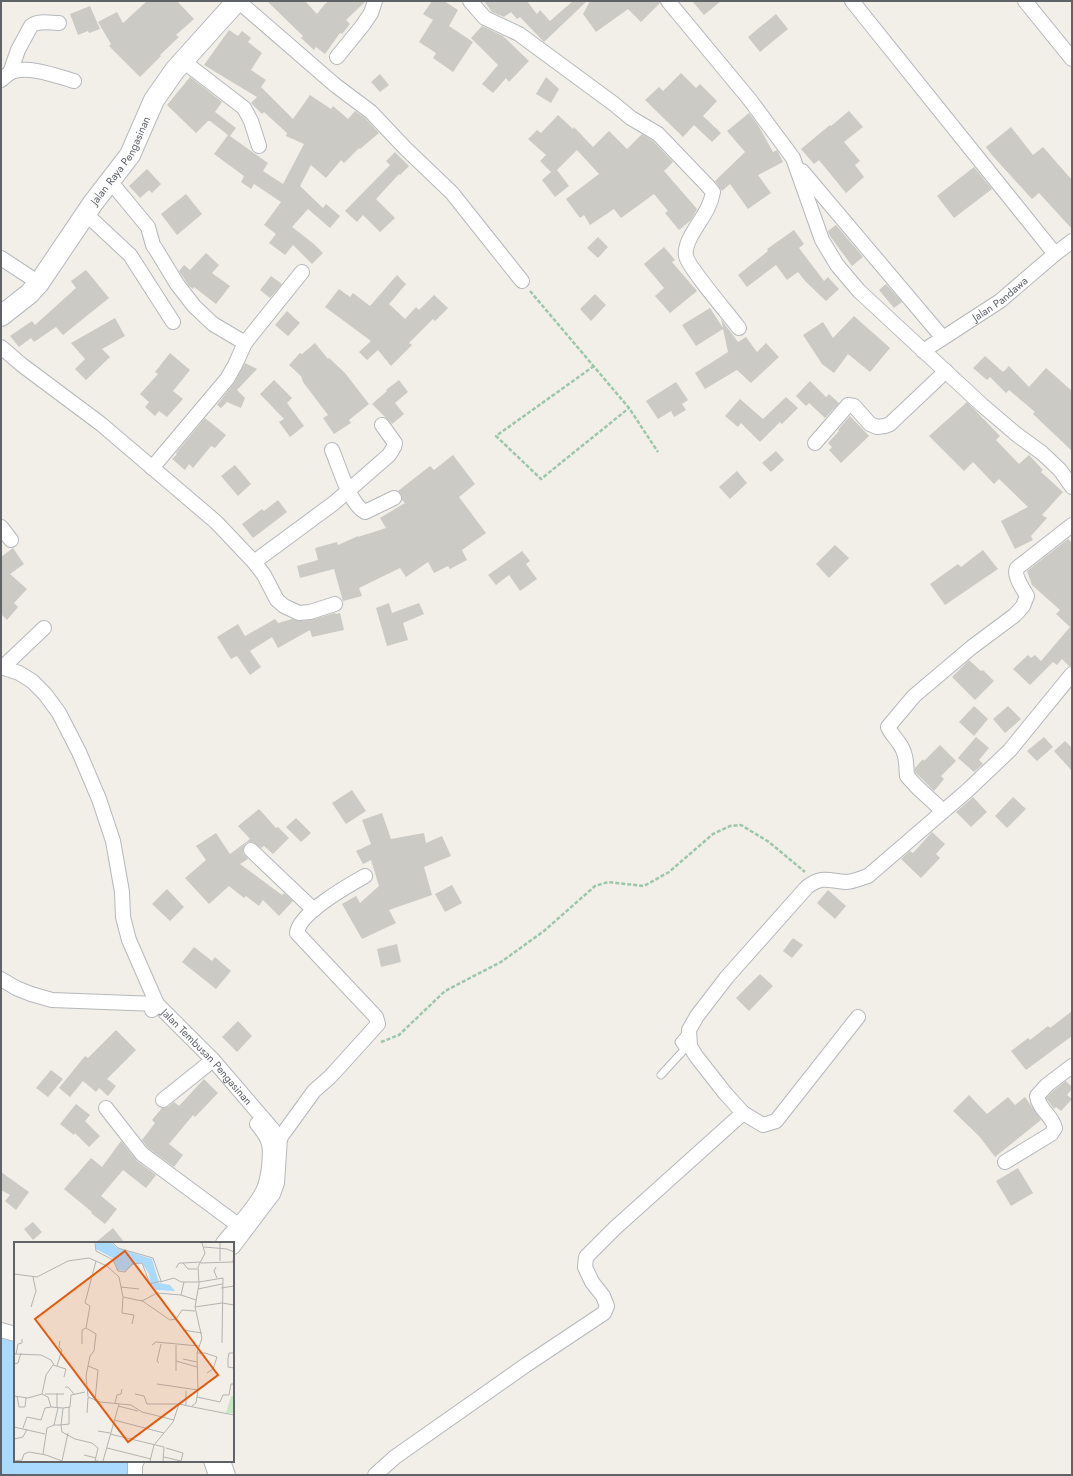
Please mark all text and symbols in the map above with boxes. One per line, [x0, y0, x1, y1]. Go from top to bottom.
street label: Jalan Raya Pengasinan [85, 114, 154, 210]
street label: Jalan Pandawa [967, 273, 1031, 326]
street label: Jalan Tembusan Pengasinan [156, 1003, 256, 1108]
inset map [14, 1242, 234, 1462]

